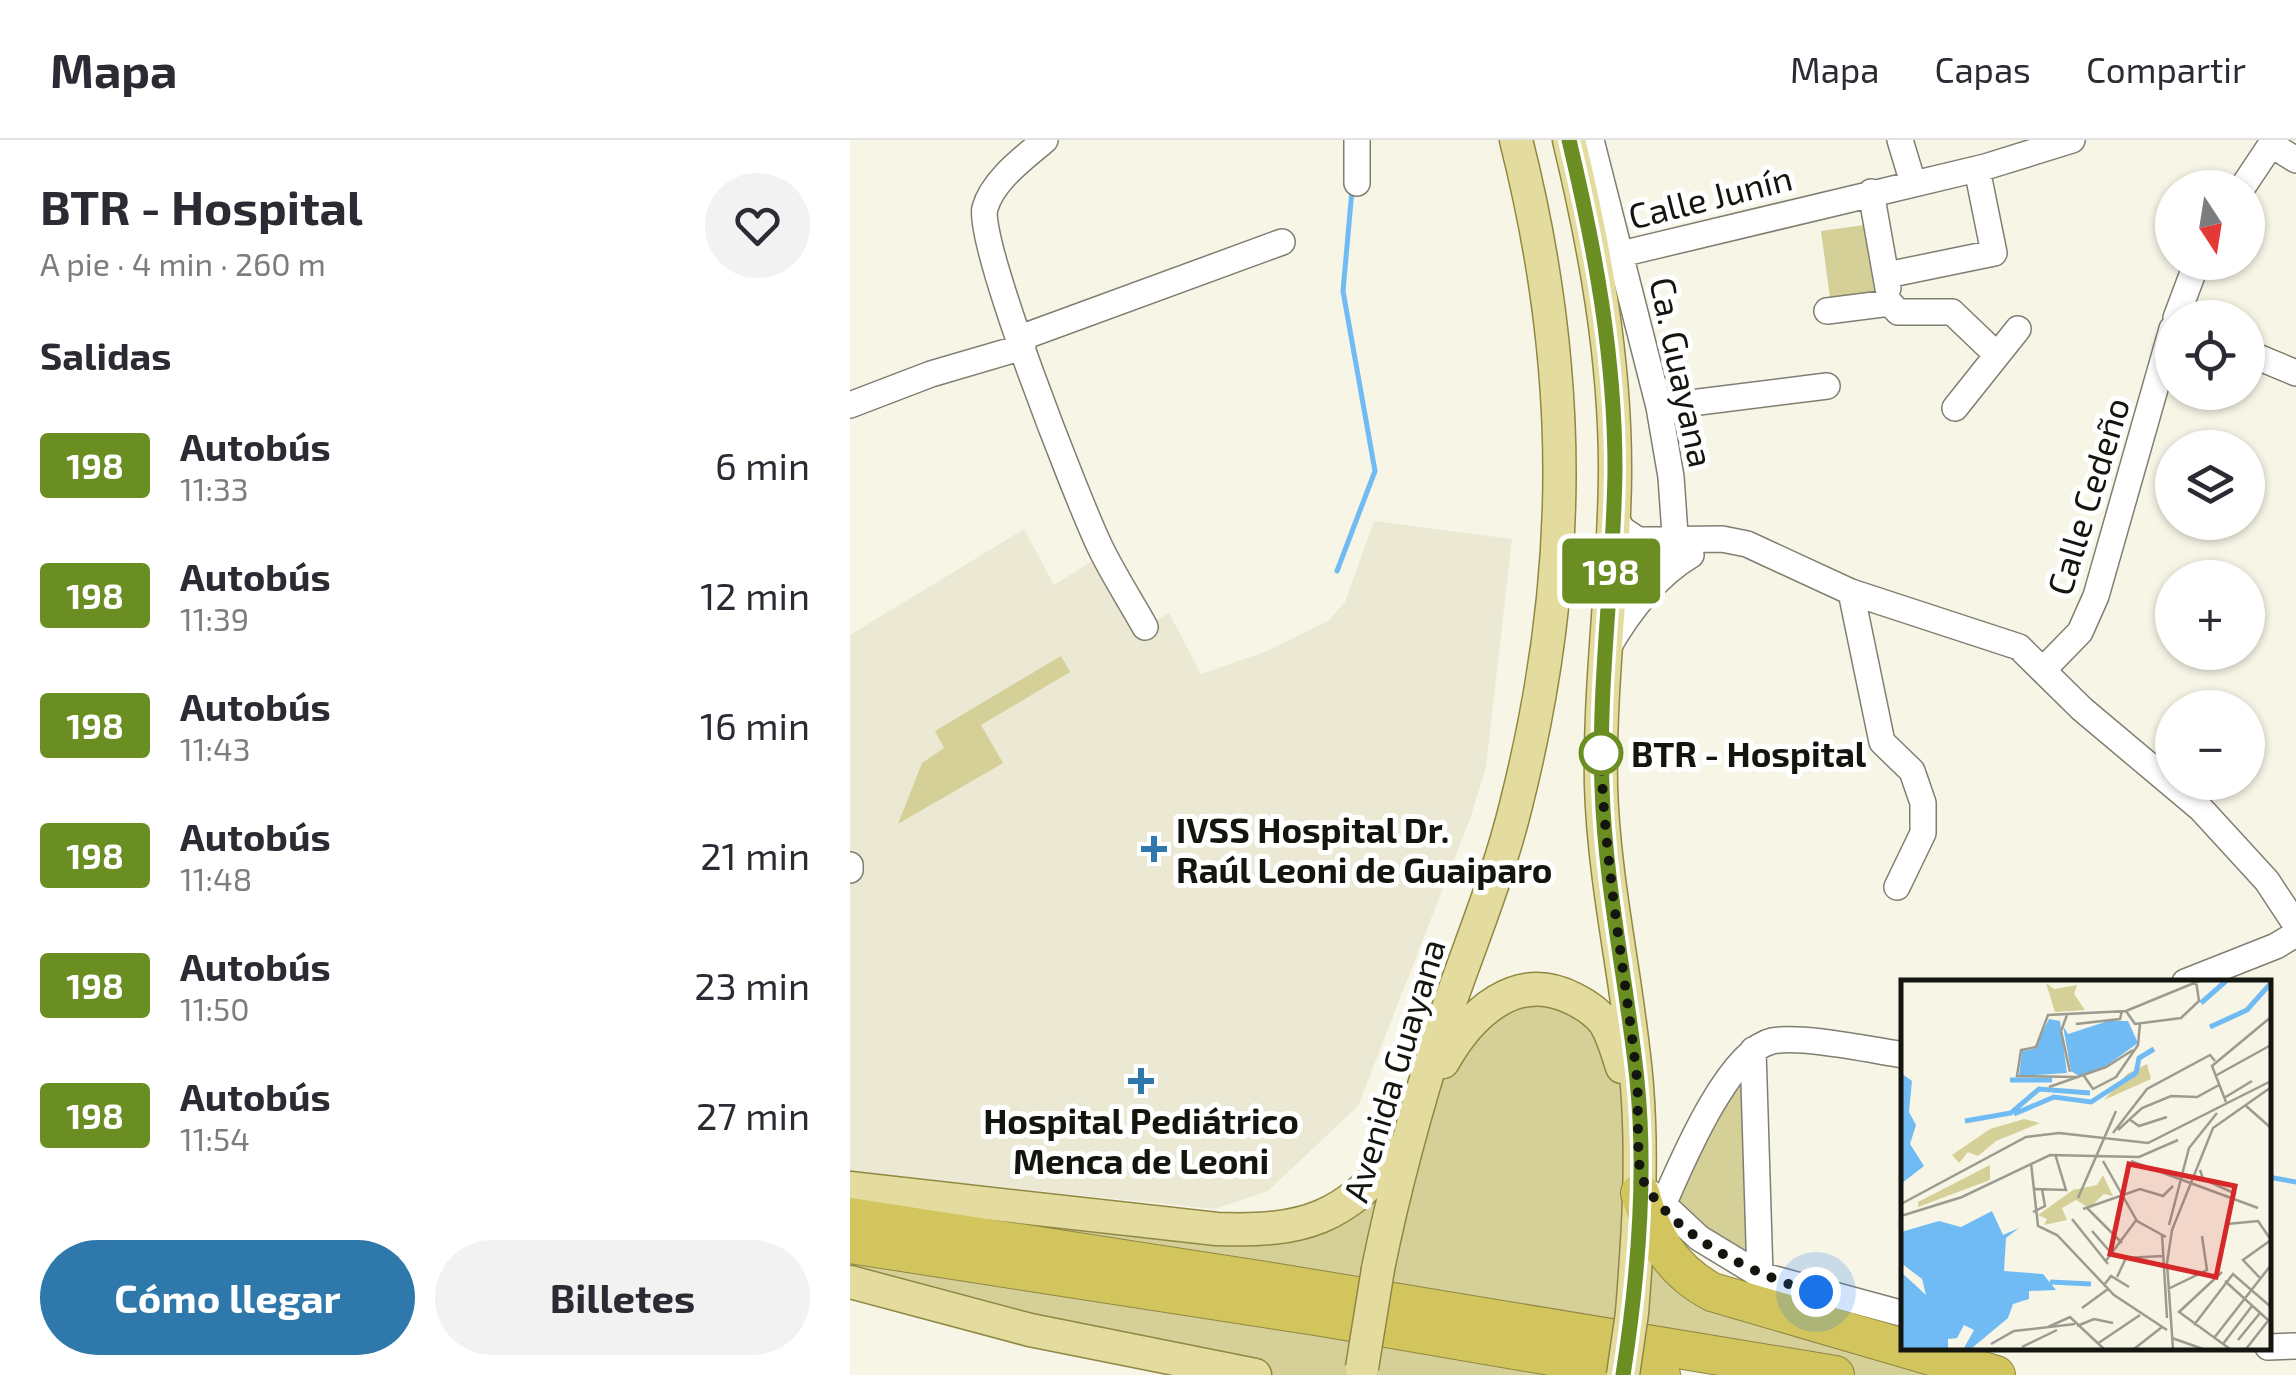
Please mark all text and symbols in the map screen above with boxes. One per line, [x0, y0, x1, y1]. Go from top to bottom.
text: Mapa [50, 40, 177, 98]
text: Mapa [1790, 48, 1879, 90]
text: Capas [1934, 48, 2031, 90]
text: Compartir [2086, 48, 2246, 90]
street label: Calle Junín [1624, 155, 1796, 237]
north arrow [2155, 170, 2265, 280]
map controls [2155, 170, 2265, 800]
button: heart [705, 173, 810, 278]
text: BTR - Hospital [40, 177, 363, 235]
text: A pie · 4 min · 260 m [40, 244, 326, 282]
street label: Ca. Guayana [1642, 273, 1724, 471]
button: locate [2155, 300, 2265, 410]
text: Salidas [40, 332, 171, 378]
street label: Calle Cedeño [2037, 392, 2137, 600]
text: Autobús [180, 423, 331, 469]
button: layers [2155, 430, 2265, 540]
text: 6 min [715, 442, 810, 488]
text: 198 [66, 444, 124, 486]
text: 11:33 [180, 469, 249, 507]
line badge: 198 [1554, 538, 1668, 604]
text: 198 [1582, 550, 1640, 592]
text: Autobús [180, 553, 331, 599]
button: + [2155, 560, 2265, 670]
text: 12 min [700, 572, 810, 618]
text: 198 [66, 574, 124, 616]
text: 11:39 [180, 599, 249, 637]
text: Autobús [180, 683, 331, 729]
button: − [2155, 690, 2265, 800]
text: 16 min [700, 702, 810, 748]
text: 198 [66, 704, 124, 746]
text: 11:43 [180, 729, 251, 767]
marker: BTR - Hospital [1580, 732, 1622, 774]
place label: BTR - Hospital [1631, 732, 1867, 774]
place label: IVSS Hospital Dr. Raúl Leoni de Guaiparo [1176, 808, 1552, 890]
text: Autobús [180, 813, 331, 859]
text: 21 min [700, 832, 810, 878]
text: 198 [66, 834, 124, 876]
marker: IVSS Hospital Dr. Raúl Leoni de Guaiparo [1141, 836, 1167, 862]
text: 11:48 [180, 859, 252, 897]
street label: Avenida Guayana [1333, 934, 1453, 1206]
text: Autobús [180, 943, 331, 989]
text: 23 min [694, 962, 810, 1008]
text: 198 [66, 964, 124, 1006]
inset map [1901, 980, 2271, 1350]
text: 11:50 [180, 989, 249, 1027]
marker: Hospital Pediátrico Menca de Leoni [1128, 1068, 1154, 1094]
text: Autobús [180, 1073, 331, 1119]
text: 27 min [696, 1092, 810, 1138]
text: 198 [66, 1094, 124, 1136]
place label: Hospital Pediátrico Menca de Leoni [983, 1099, 1299, 1181]
text: 11:54 [180, 1119, 250, 1157]
button: Cómo llegar [40, 1240, 415, 1355]
button: Billetes [435, 1240, 810, 1355]
your location [1791, 1267, 1841, 1317]

